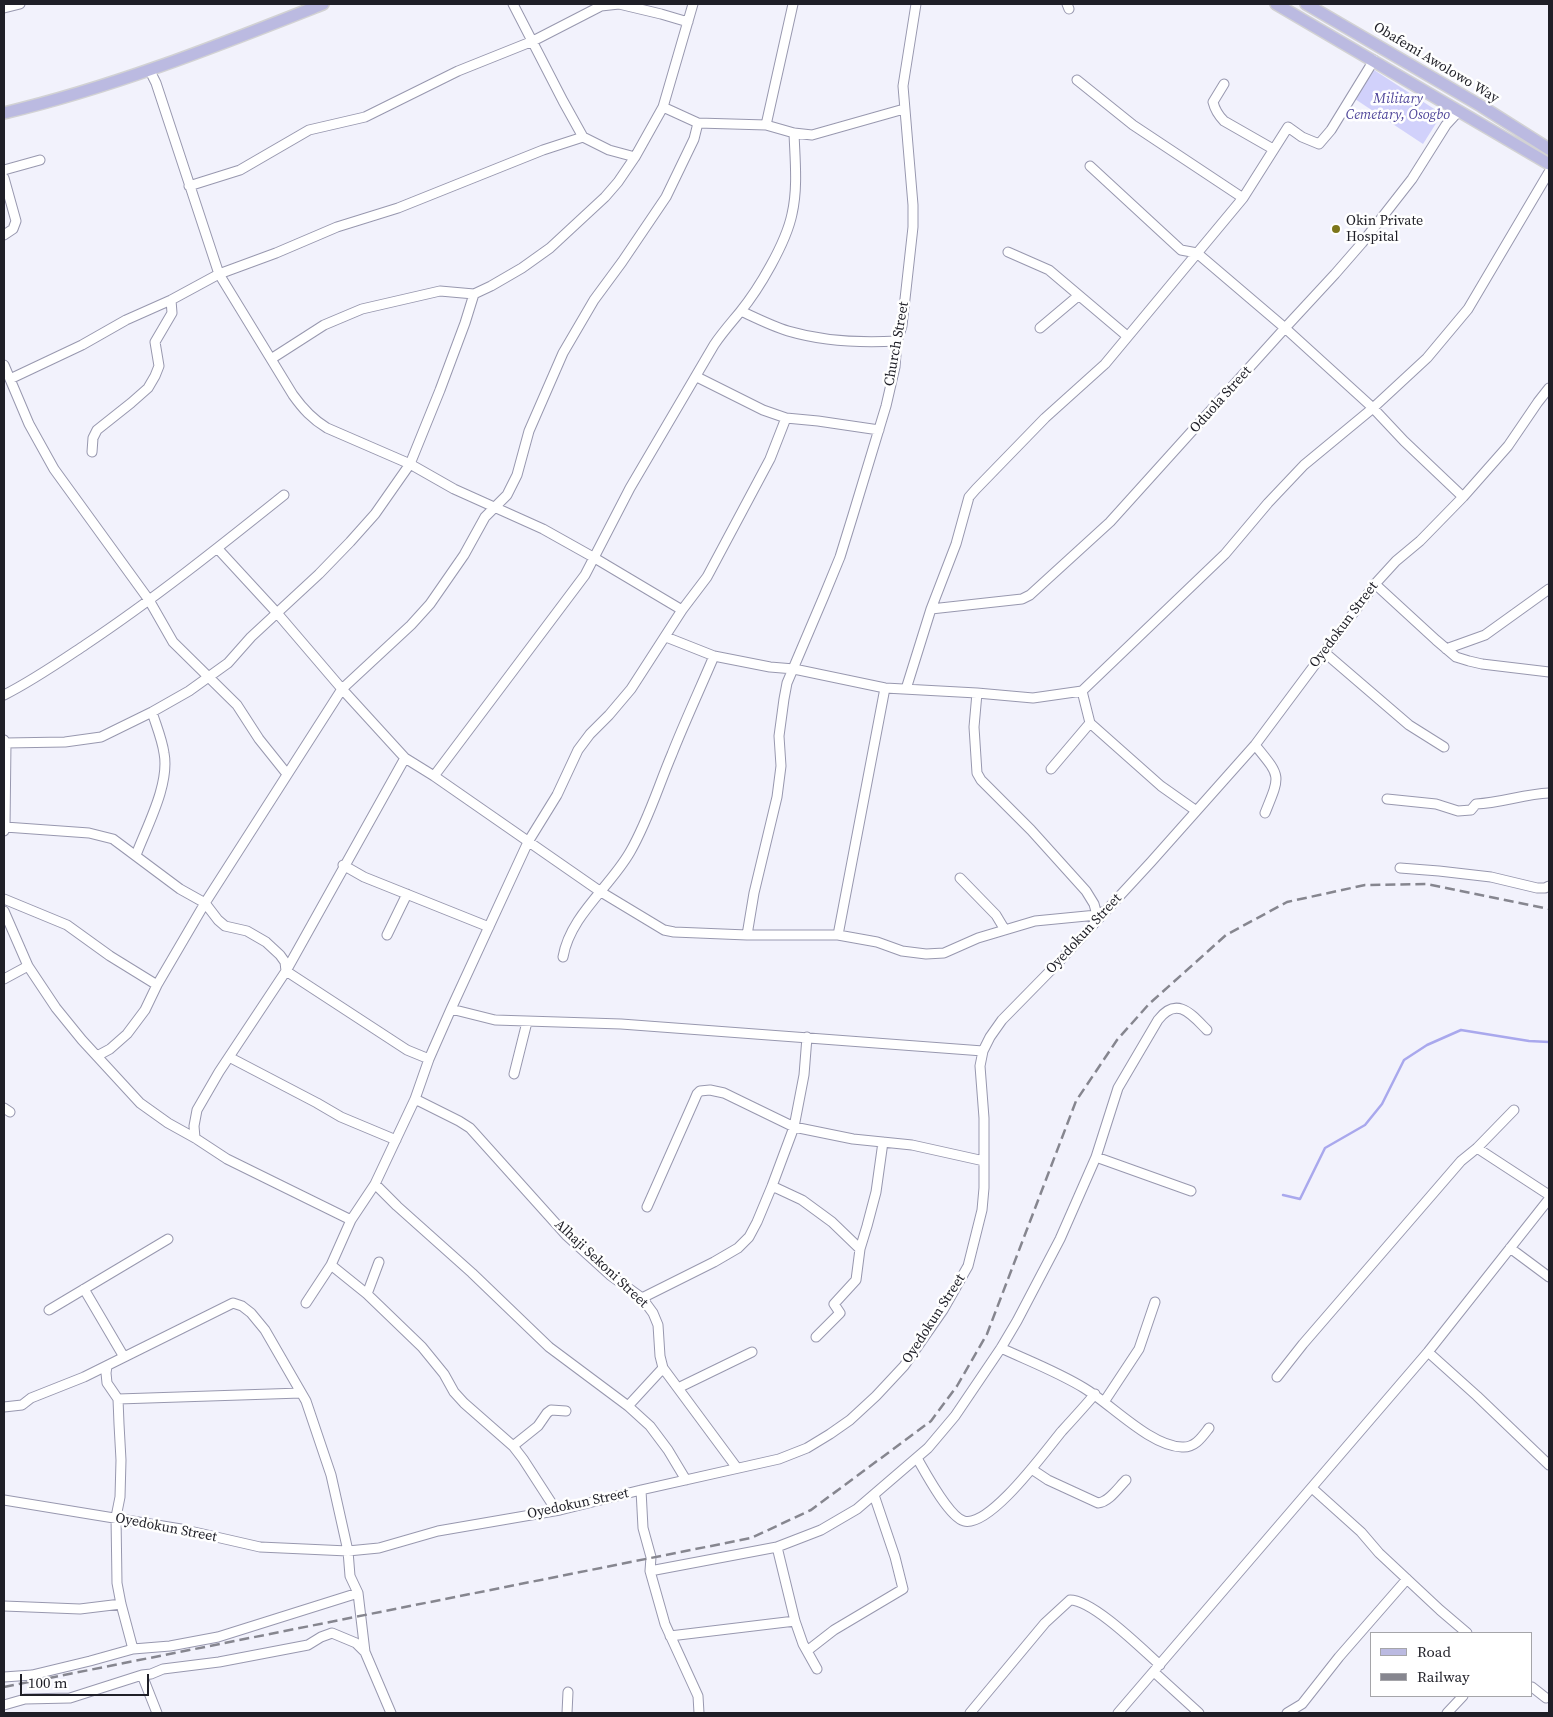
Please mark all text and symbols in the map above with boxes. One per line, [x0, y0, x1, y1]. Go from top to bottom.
street label: Obafemi Awolowo Way [1370, 19, 1502, 107]
park label: Military Cemetary, Osogbo [1346, 91, 1450, 124]
place label: Okin Private Hospital [1346, 213, 1423, 246]
marker: Okin Private Hospital [1330, 223, 1342, 235]
street label: Church Street [881, 300, 913, 388]
street label: Oduola Street [1187, 363, 1255, 437]
street label: Oyedokun Street [1306, 579, 1382, 671]
street label: Oyedokun Street [1043, 891, 1125, 977]
street label: Alhaji Sekoni Street [551, 1216, 651, 1312]
street label: Oyedokun Street [899, 1271, 969, 1367]
street label: Oyedokun Street [526, 1485, 630, 1523]
street label: Oyedokun Street [114, 1510, 218, 1546]
legend [1370, 1632, 1533, 1697]
text: Road [1417, 1641, 1451, 1662]
scale bar [22, 1664, 151, 1696]
text: Railway [1417, 1666, 1470, 1687]
text: 100 m [28, 1672, 68, 1693]

